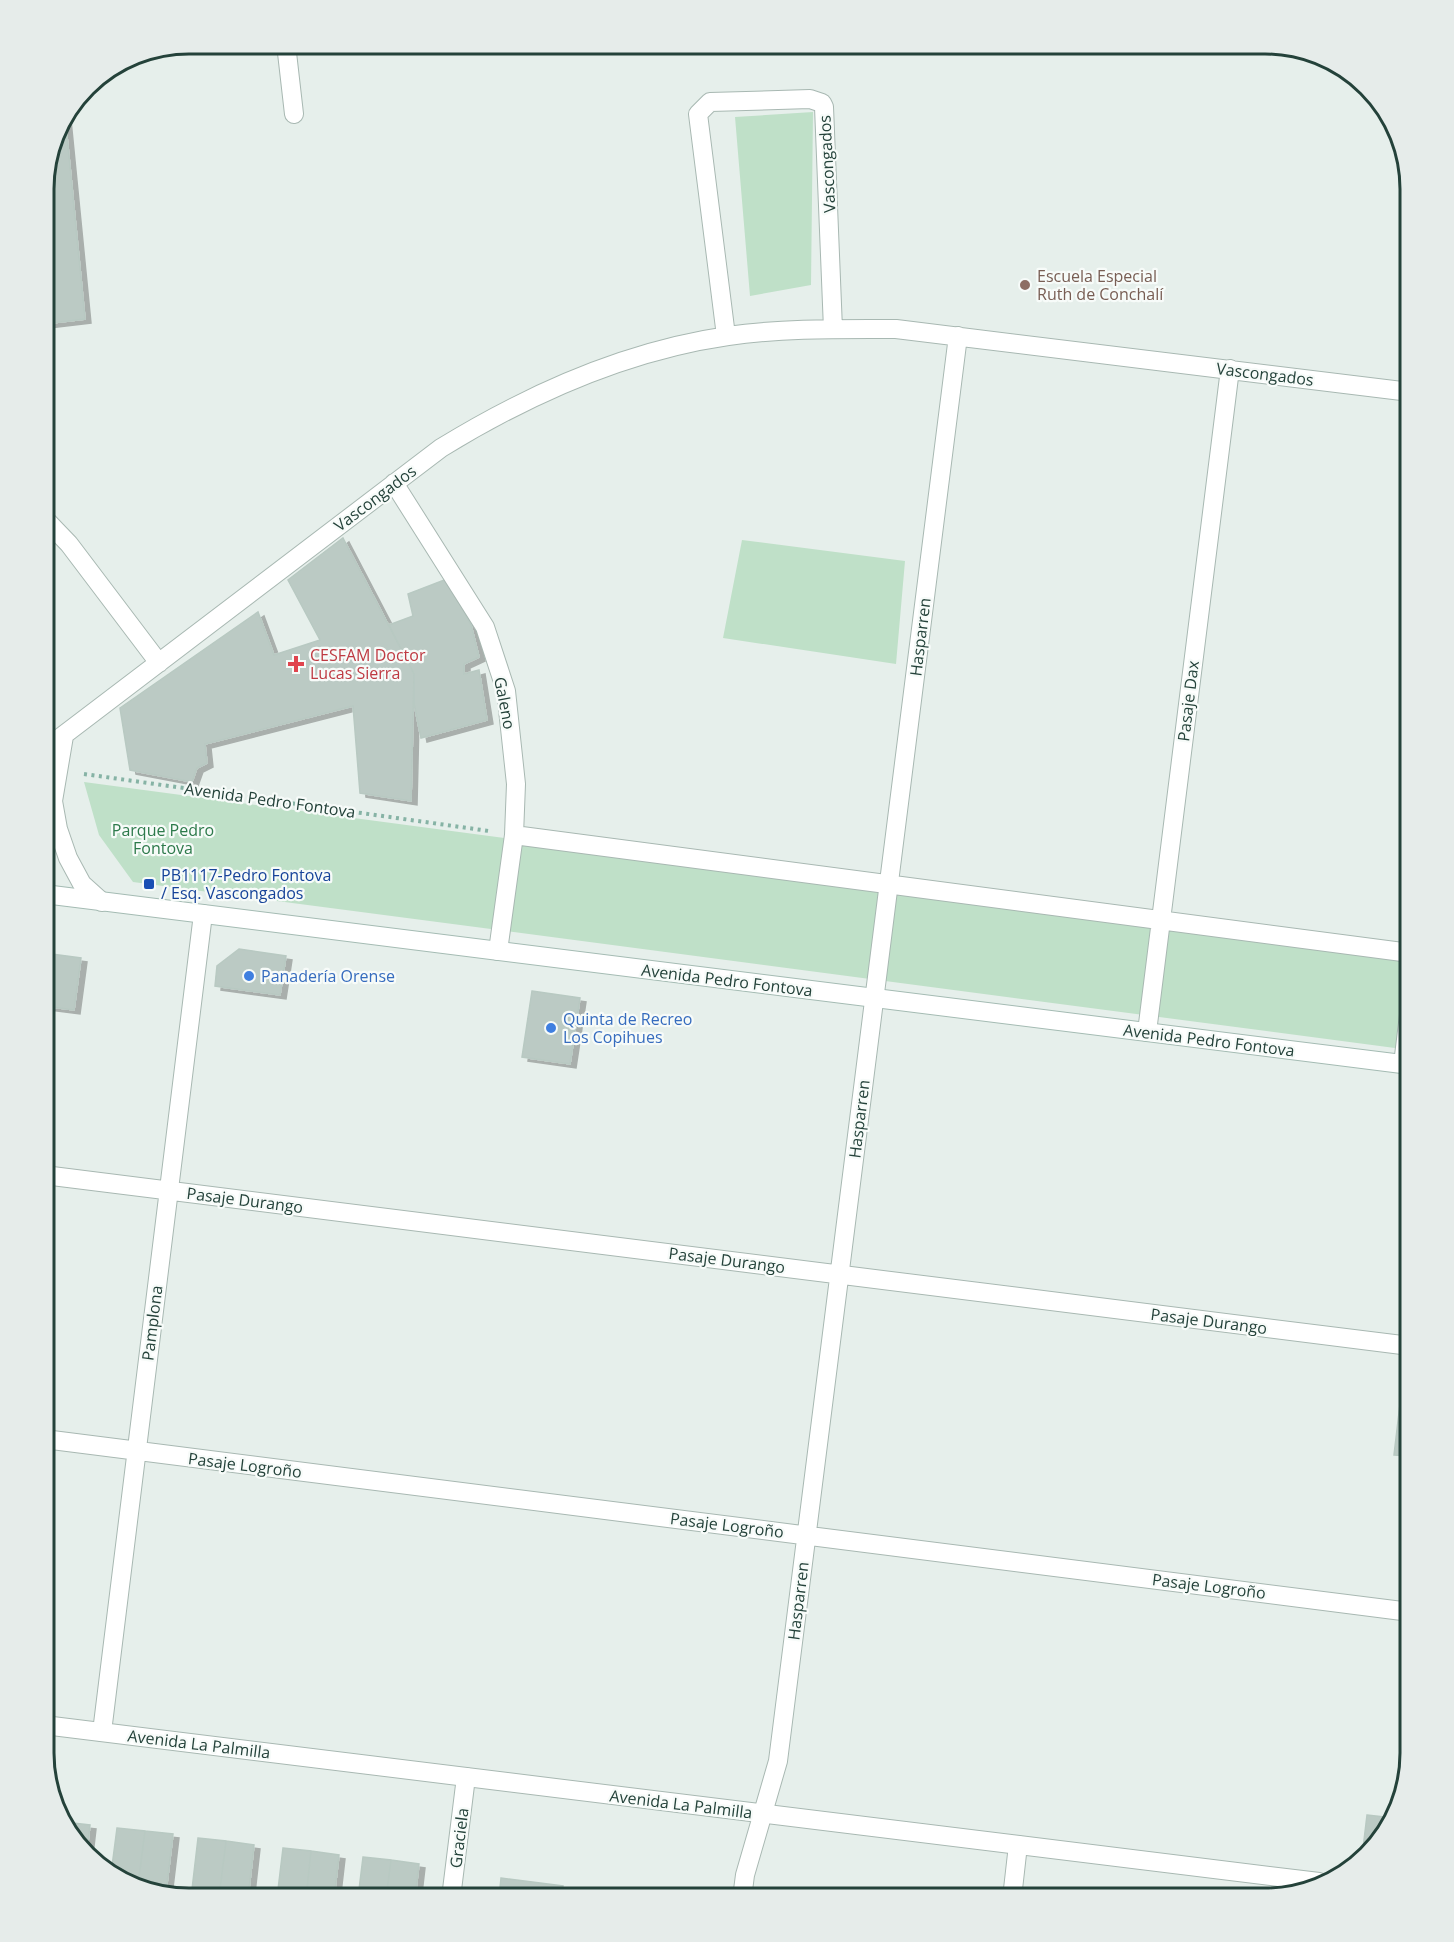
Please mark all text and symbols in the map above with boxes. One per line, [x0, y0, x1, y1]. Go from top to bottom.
street label: Vascongados [813, 115, 841, 213]
place label: Escuela Especial Ruth de Conchalí [1037, 265, 1164, 305]
marker: Escuela Especial Ruth de Conchalí [1018, 278, 1032, 292]
street label: Vascongados [1215, 357, 1315, 391]
street label: Vascongados [329, 460, 421, 536]
street label: Hasparren [904, 597, 936, 677]
place label: CESFAM Doctor Lucas Sierra [310, 644, 426, 684]
marker: CESFAM Doctor Lucas Sierra [287, 655, 305, 673]
street label: Pasaje Dax [1172, 659, 1204, 743]
street label: Galeno [489, 675, 521, 731]
street label: Avenida Pedro Fontova [183, 777, 357, 823]
park label: Parque Pedro Fontova [112, 819, 214, 859]
place label: PB1117-Pedro Fontova / Esq. Vascongados [161, 864, 331, 904]
marker: PB1117-Pedro Fontova / Esq. Vascongados [142, 877, 156, 891]
street label: Avenida Pedro Fontova [640, 959, 814, 1001]
place label: Panadería Orense [261, 965, 395, 987]
marker: Panadería Orense [242, 969, 256, 983]
place label: Quinta de Recreo Los Copihues [563, 1008, 692, 1048]
street label: Avenida Pedro Fontova [1122, 1019, 1296, 1061]
marker: Quinta de Recreo Los Copihues [544, 1021, 558, 1035]
street label: Hasparren [843, 1079, 875, 1159]
street label: Pasaje Durango [186, 1182, 304, 1218]
street label: Pasaje Durango [668, 1242, 786, 1278]
street label: Pamplona [136, 1284, 168, 1362]
street label: Pasaje Durango [1150, 1303, 1268, 1339]
street label: Pasaje Logroño [187, 1447, 303, 1483]
street label: Pasaje Logroño [669, 1507, 785, 1543]
street label: Hasparren [782, 1561, 814, 1641]
street label: Pasaje Logroño [1151, 1568, 1267, 1604]
street label: Avenida La Palmilla [126, 1724, 272, 1764]
street label: Avenida La Palmilla [608, 1784, 754, 1824]
street label: Graciela [444, 1807, 474, 1869]

